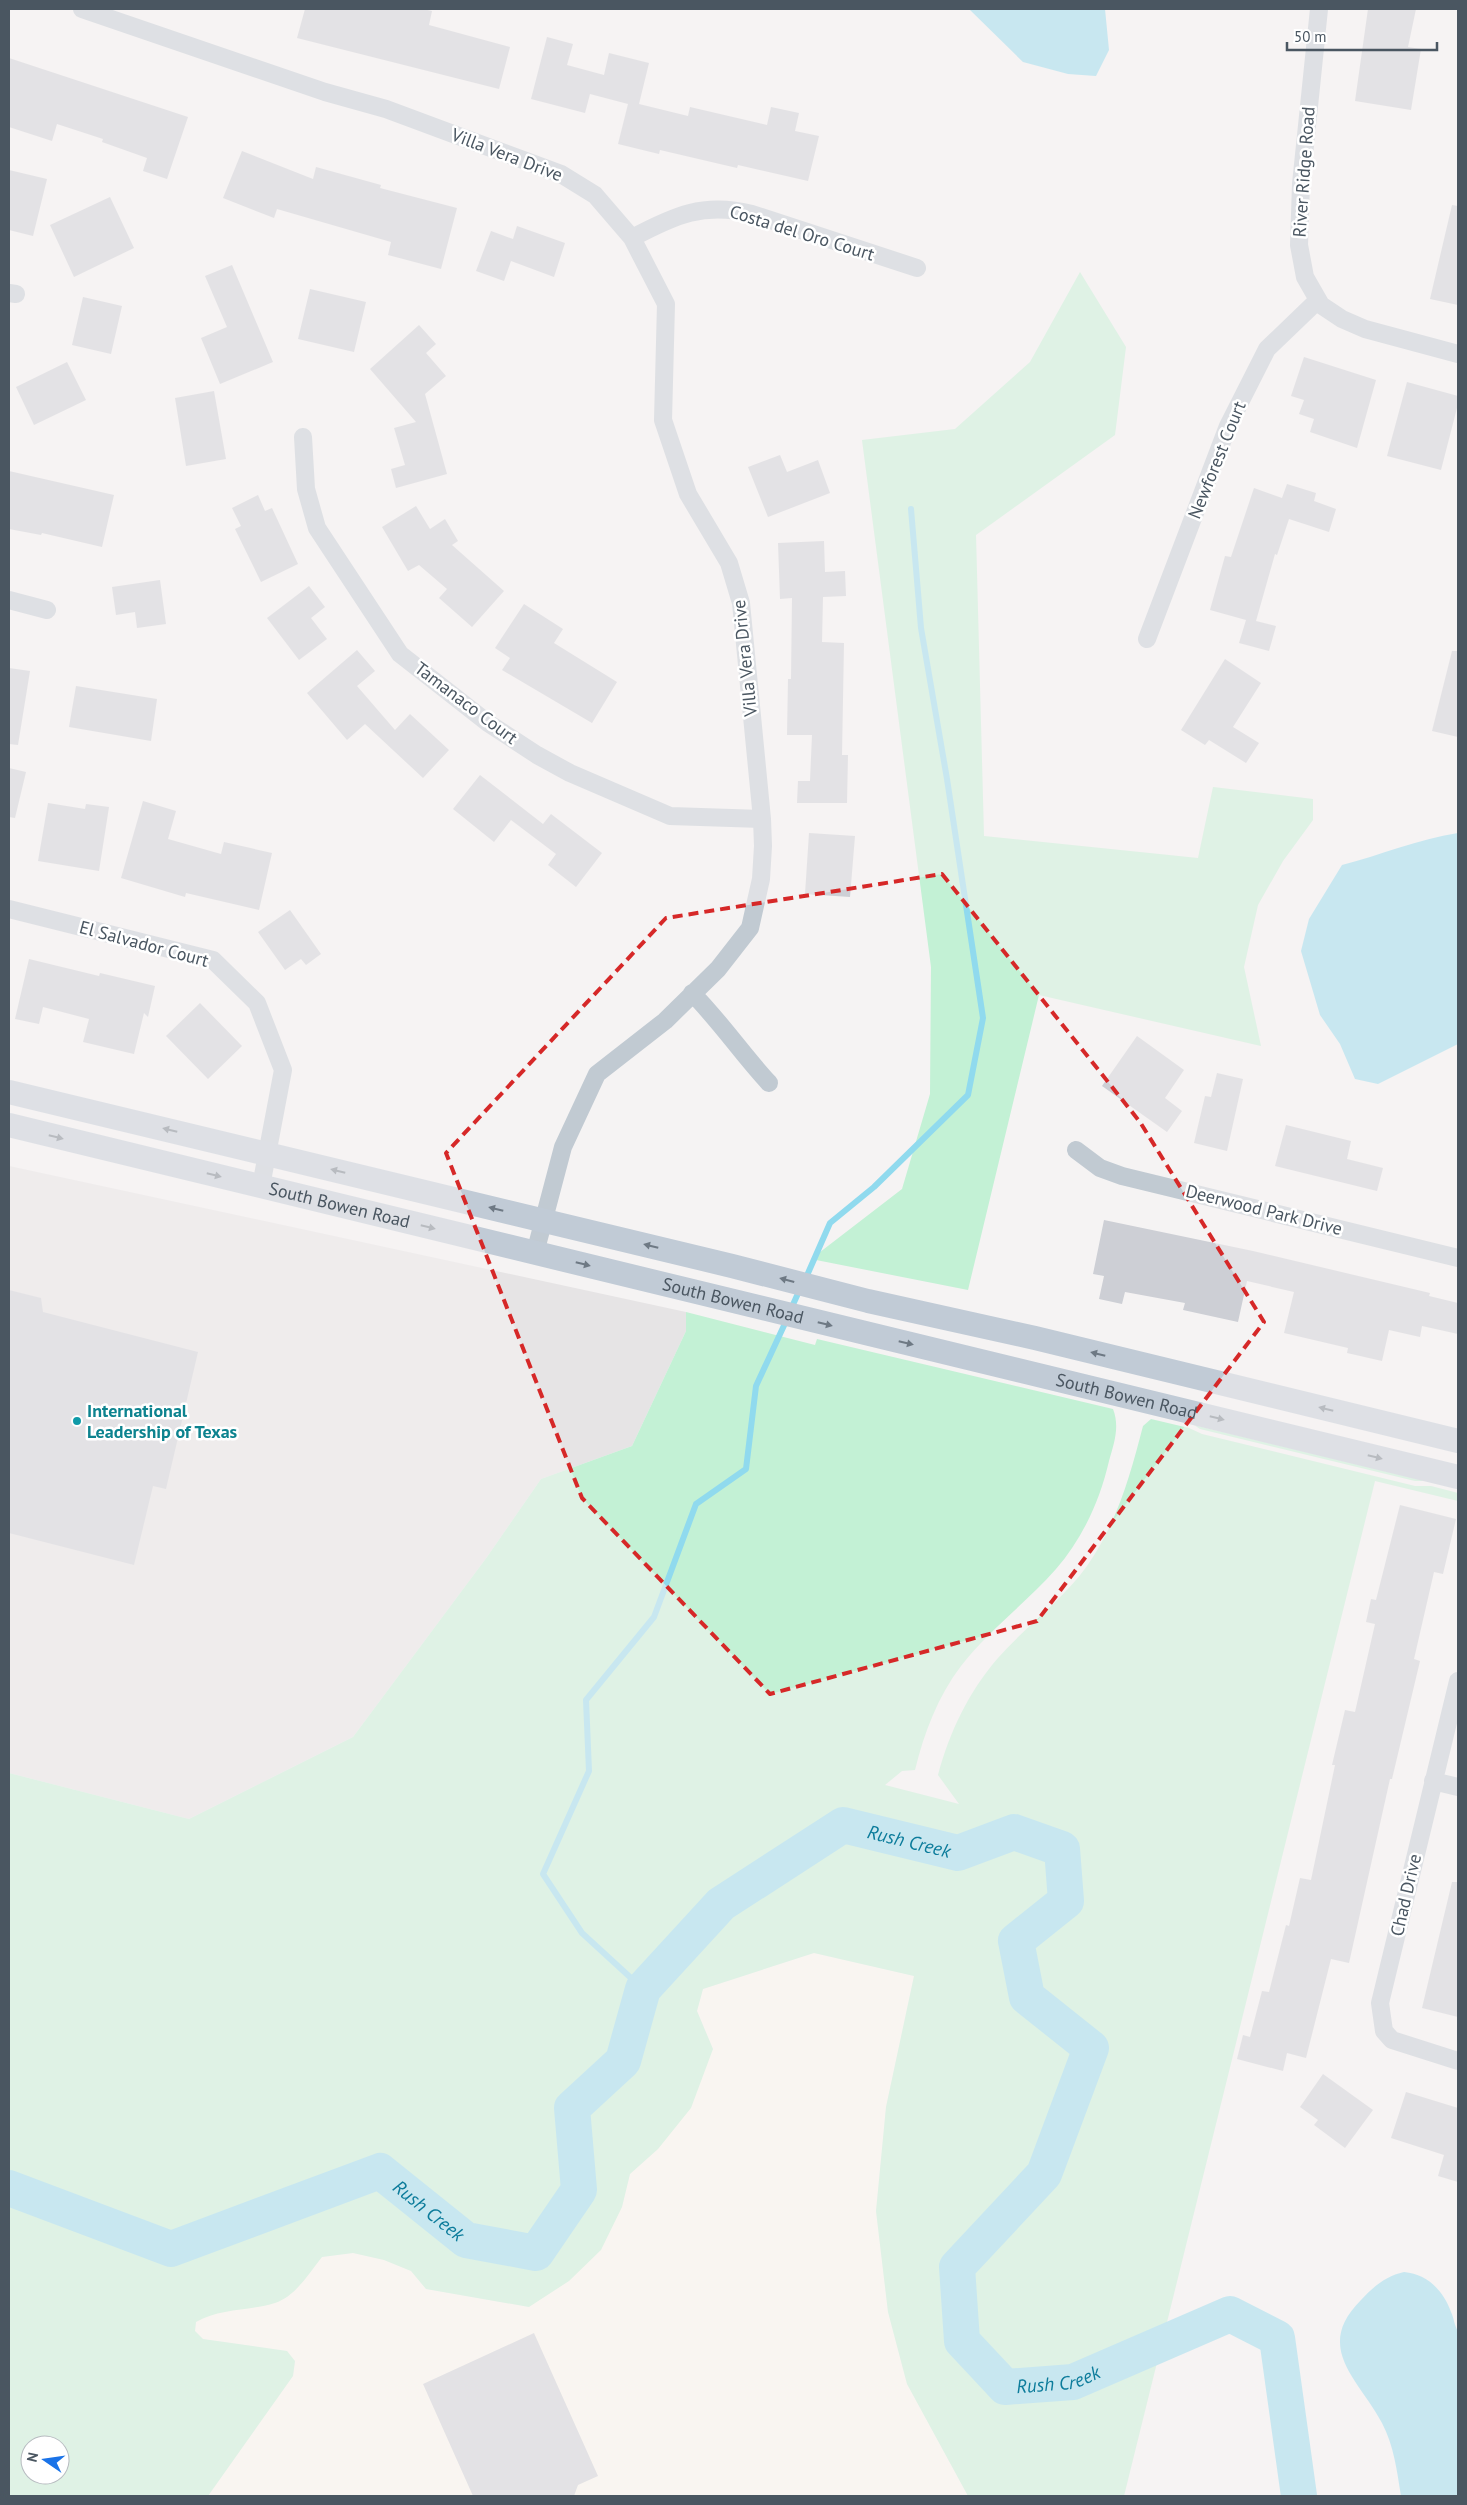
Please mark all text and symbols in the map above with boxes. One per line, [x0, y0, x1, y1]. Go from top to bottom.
scale bar [1287, 20, 1437, 52]
text: 50 m [1294, 27, 1327, 46]
street label: River Ridge Road [1287, 106, 1320, 238]
street label: Villa Vera Drive [447, 122, 566, 186]
street label: Costa del Oro Court [727, 200, 877, 265]
street label: Newforest Court [1182, 398, 1251, 522]
street label: Villa Vera Drive [727, 599, 762, 719]
street label: Tamanaco Court [410, 656, 522, 749]
street label: El Salvador Court [77, 915, 211, 972]
one-way arrow [163, 1126, 178, 1134]
one-way arrow [49, 1133, 64, 1141]
one-way arrow [330, 1167, 345, 1175]
one-way arrow [207, 1171, 222, 1179]
street label: South Bowen Road [266, 1177, 413, 1233]
street label: Deerwood Park Drive [1183, 1179, 1345, 1240]
one-way arrow [488, 1205, 503, 1213]
one-way arrow [420, 1223, 435, 1231]
one-way arrow [643, 1242, 658, 1250]
one-way arrow [575, 1260, 590, 1268]
street label: South Bowen Road [660, 1272, 806, 1329]
one-way arrow [779, 1276, 794, 1284]
one-way arrow [817, 1320, 832, 1328]
one-way arrow [898, 1339, 914, 1347]
one-way arrow [1091, 1350, 1106, 1358]
street label: South Bowen Road [1054, 1368, 1200, 1424]
place label: International Leadership of Texas [87, 1399, 238, 1443]
one-way arrow [1318, 1405, 1333, 1413]
one-way arrow [1210, 1414, 1225, 1422]
marker: International Leadership of Texas [71, 1415, 83, 1427]
one-way arrow [1368, 1453, 1383, 1461]
water label: Rush Creek [865, 1819, 955, 1863]
street label: Chad Drive [1385, 1851, 1426, 1938]
water label: Rush Creek [388, 2174, 471, 2247]
water label: Rush Creek [1015, 2359, 1105, 2398]
north arrow [20, 2435, 70, 2485]
text: N [23, 2451, 42, 2464]

